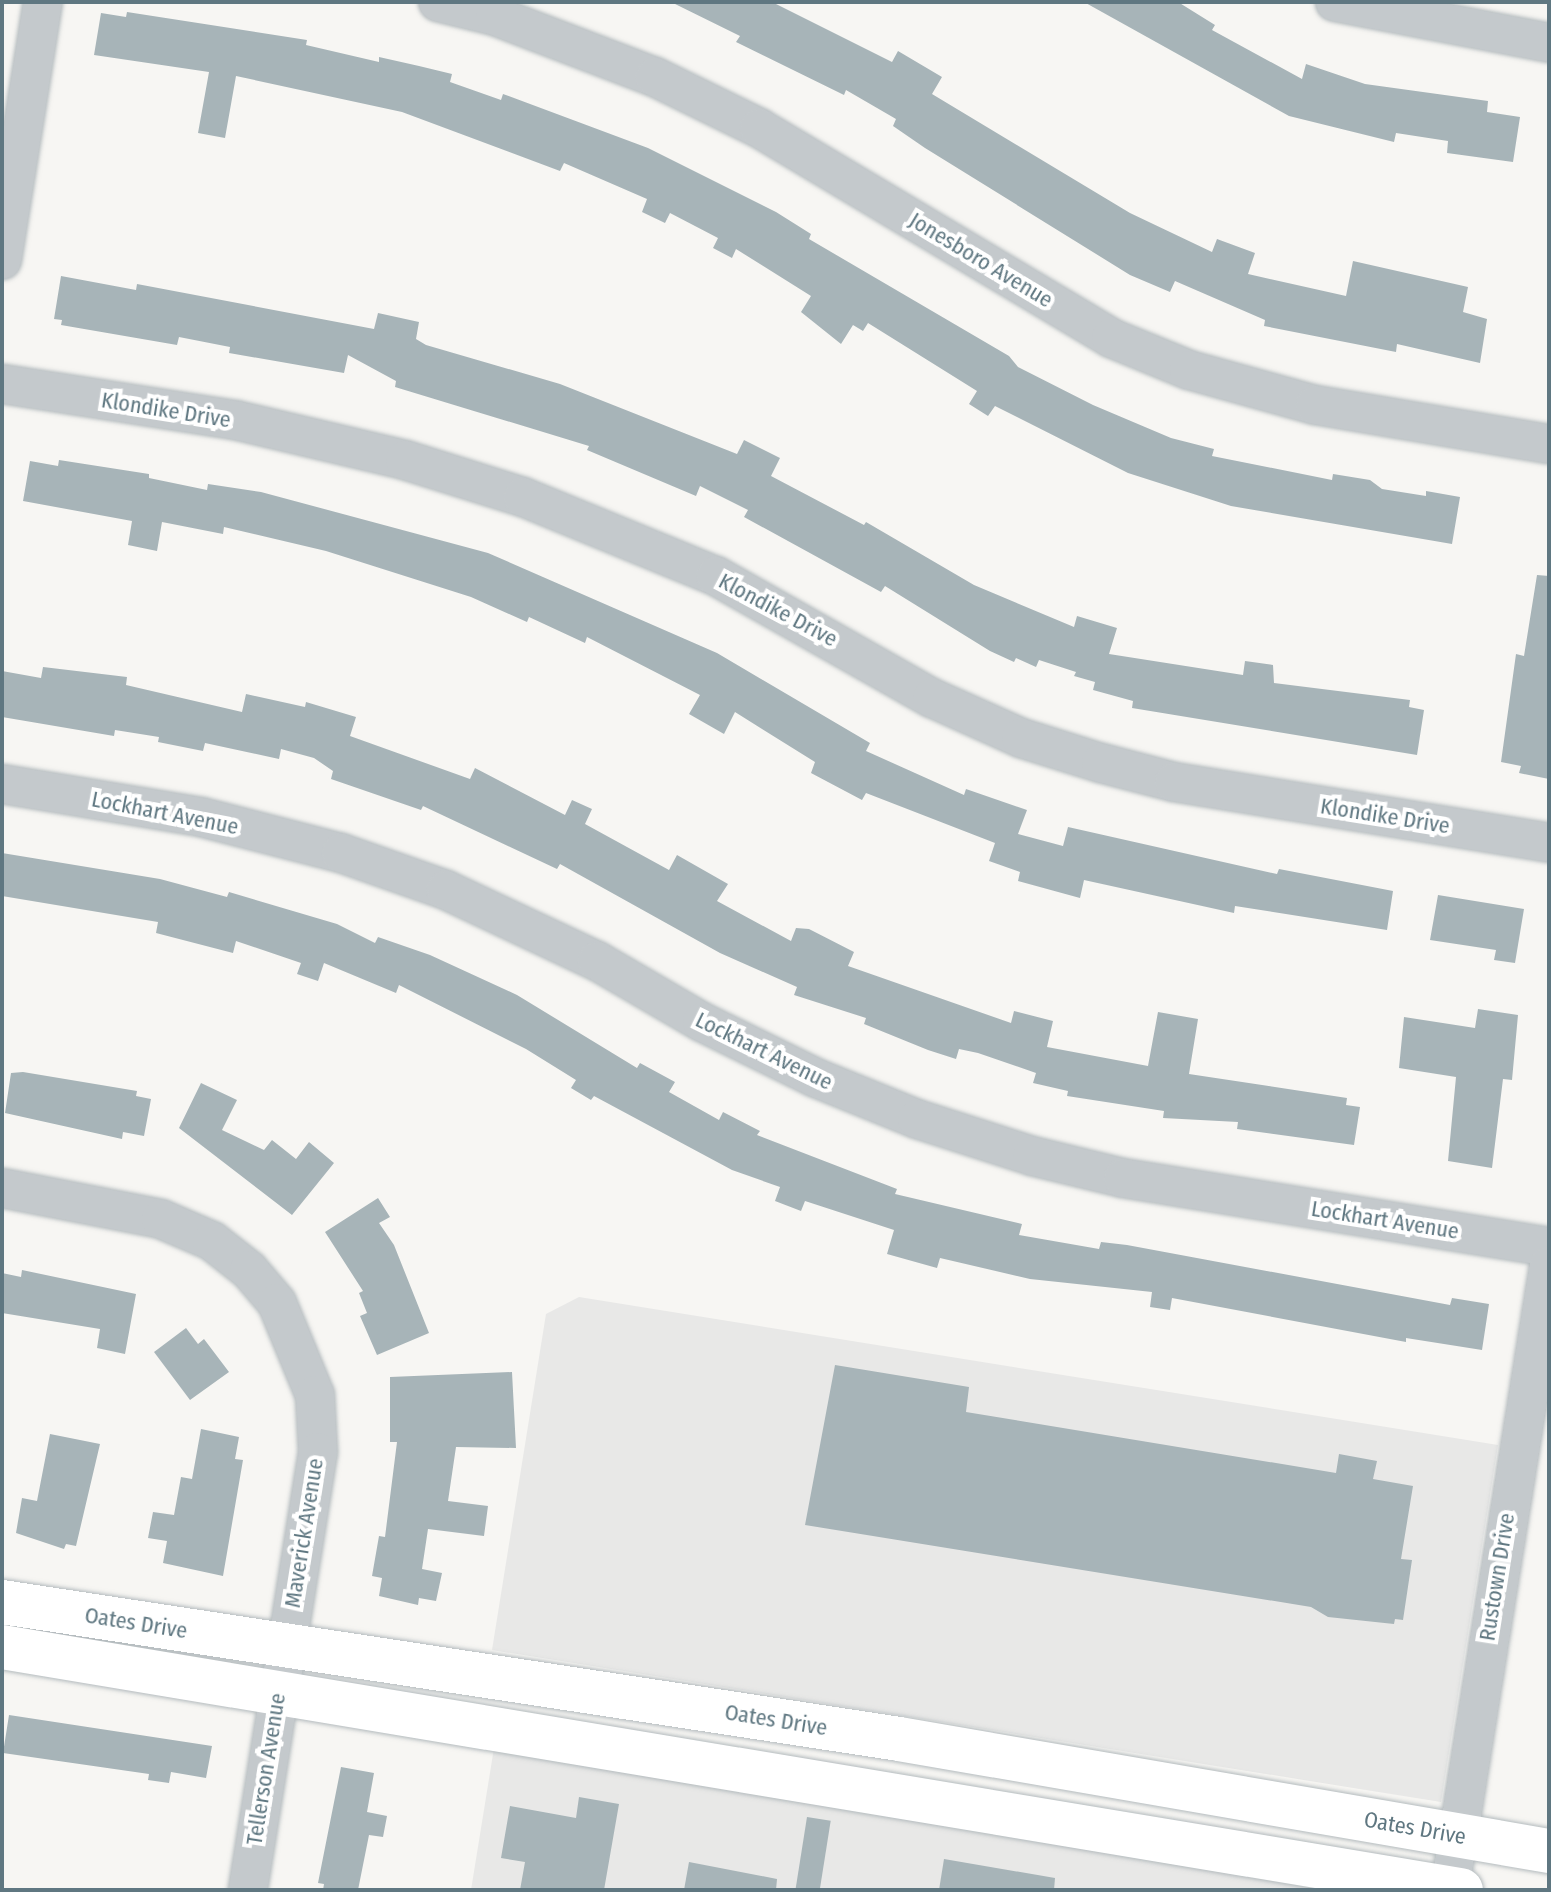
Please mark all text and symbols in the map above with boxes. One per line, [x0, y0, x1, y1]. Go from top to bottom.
street label: Jonesboro Avenue [905, 207, 1057, 313]
street label: Klondike Drive [99, 387, 233, 433]
street label: Klondike Drive [714, 568, 842, 652]
street label: Lockhart Avenue [89, 786, 241, 840]
street label: Klondike Drive [1318, 793, 1452, 839]
street label: Lockhart Avenue [691, 1006, 837, 1096]
street label: Lockhart Avenue [1309, 1195, 1461, 1245]
street label: Maverick Avenue [279, 1456, 329, 1610]
street label: Rustown Drive [1474, 1511, 1520, 1643]
street label: Oates Drive [83, 1602, 189, 1644]
street label: Tellerson Avenue [241, 1691, 291, 1847]
street label: Oates Drive [723, 1699, 829, 1741]
street label: Oates Drive [1362, 1806, 1468, 1850]

